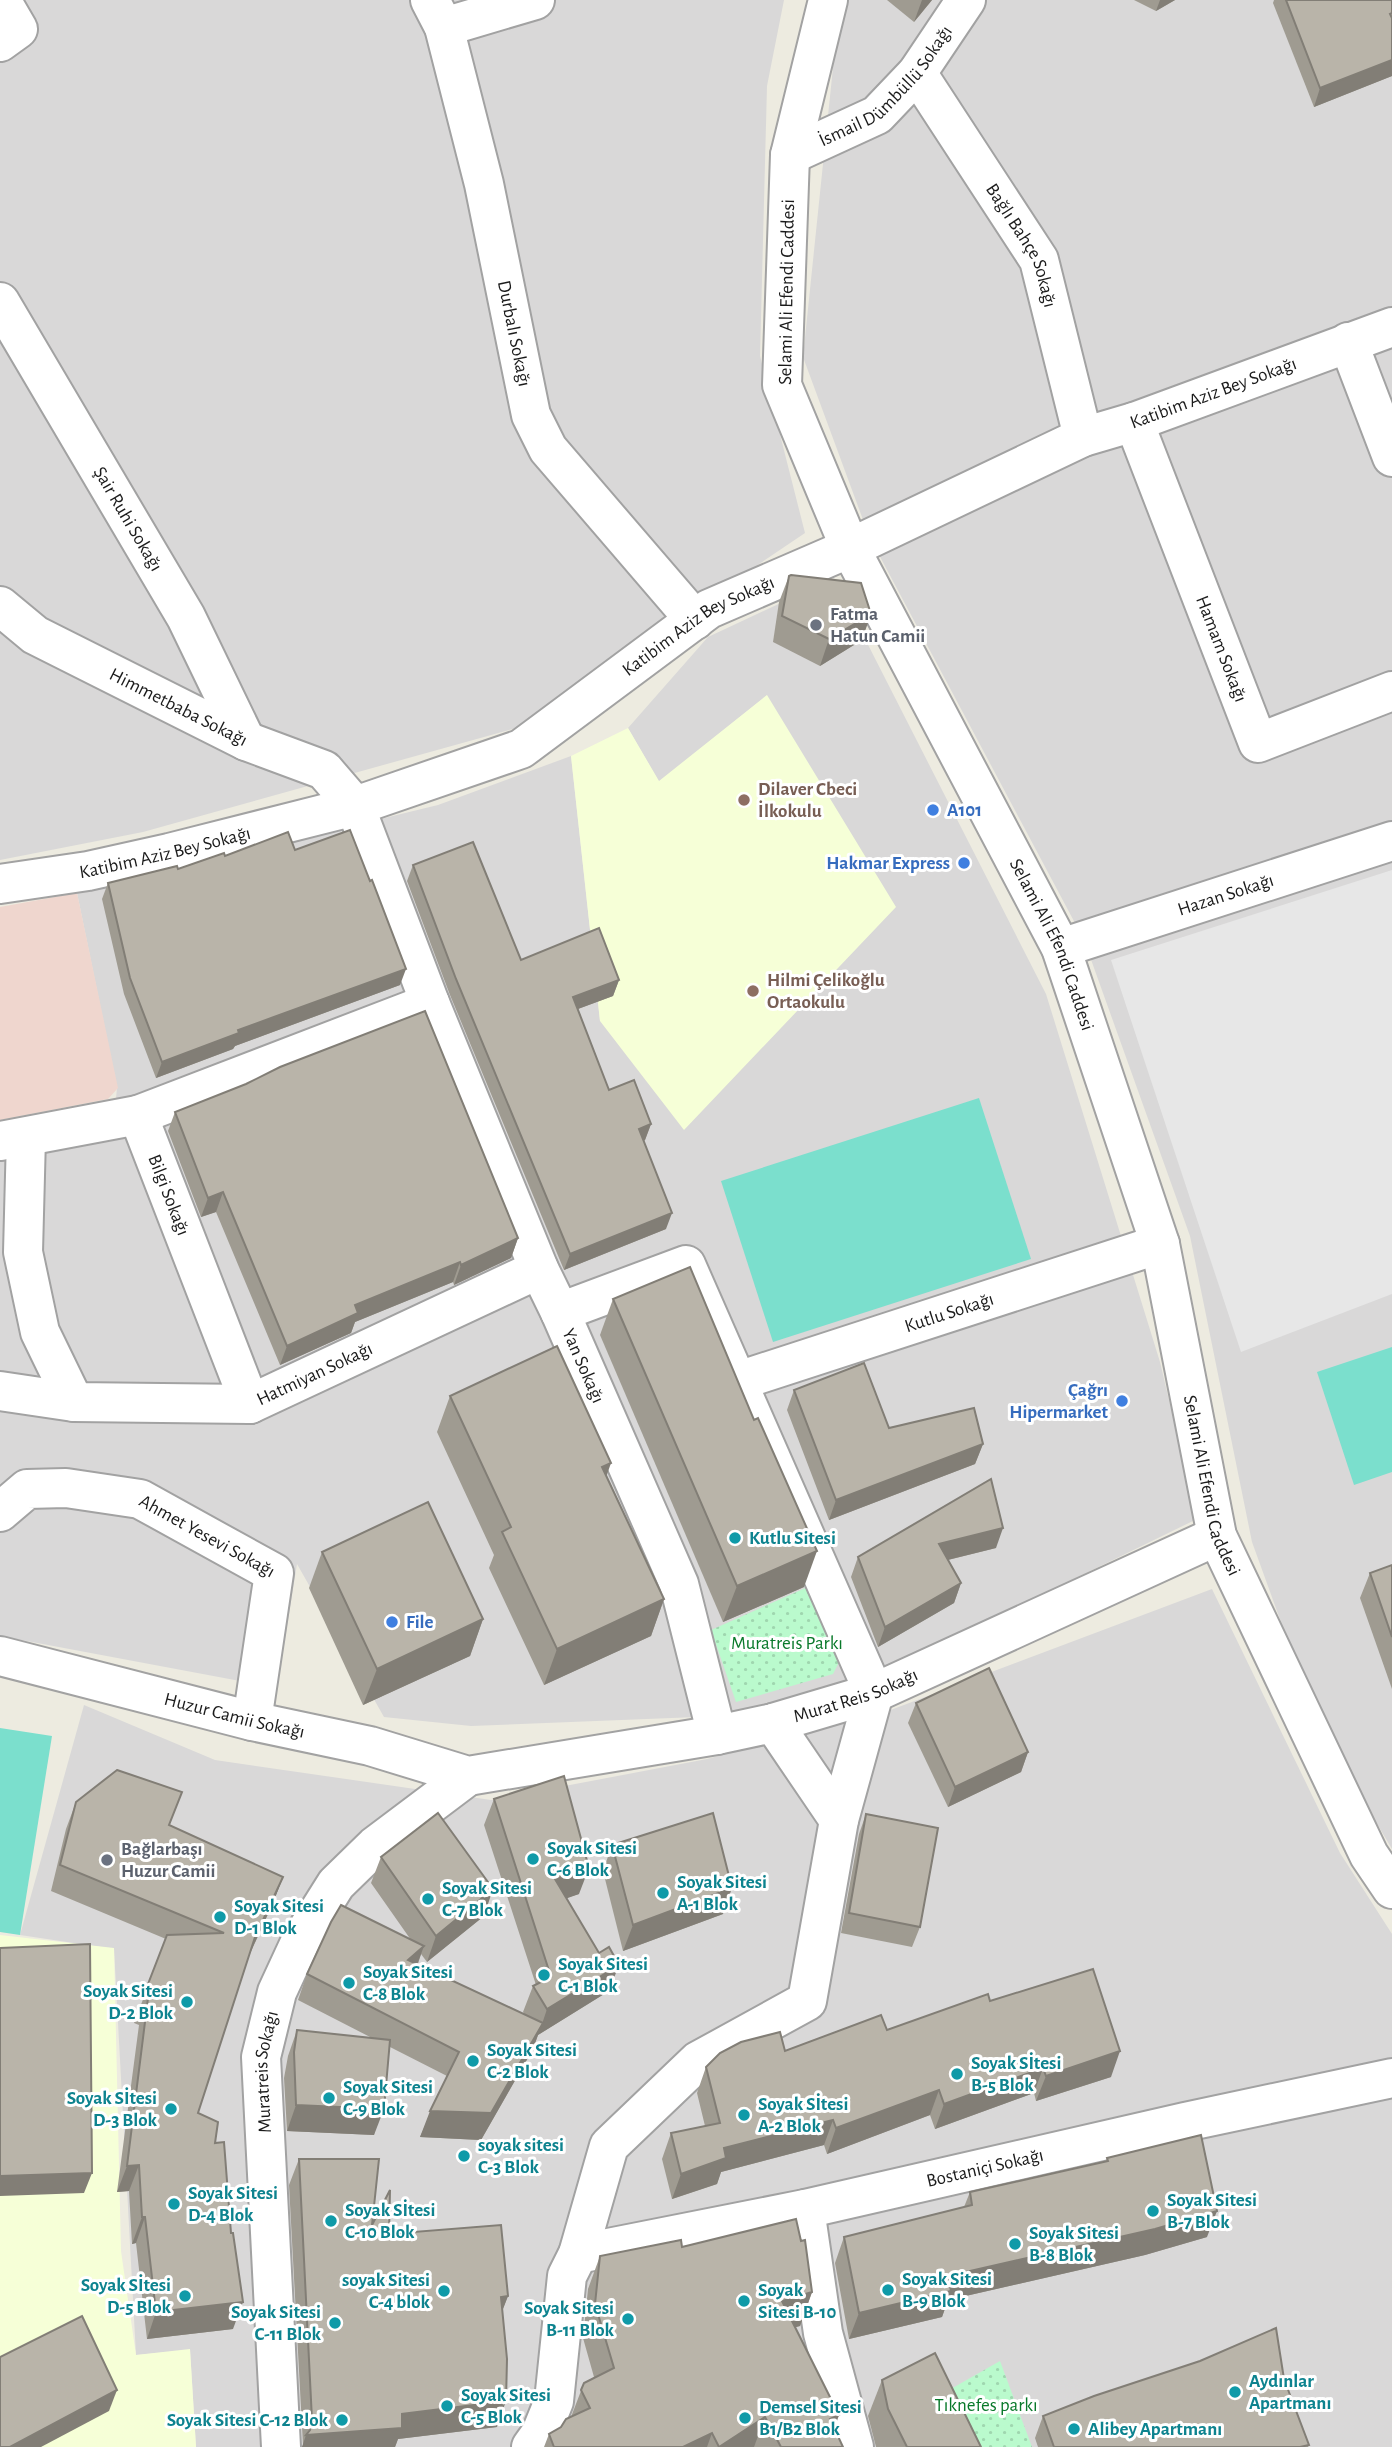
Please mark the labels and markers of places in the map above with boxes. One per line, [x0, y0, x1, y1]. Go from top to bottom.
place label: Fatma Hatun Camii [830, 605, 925, 646]
marker: Fatma Hatun Camii [808, 617, 824, 633]
place label: Dilaver Cbeci İlkokulu [758, 780, 857, 821]
marker: Dilaver Cbeci İlkokulu [736, 792, 752, 808]
place label: A101 [947, 801, 982, 820]
marker: A101 [925, 802, 941, 818]
place label: Hakmar Express [826, 854, 950, 873]
marker: Hakmar Express [956, 855, 972, 871]
place label: Hilmi Çelikoğlu Ortaokulu [767, 971, 885, 1012]
marker: Hilmi Çelikoğlu Ortaokulu [745, 983, 761, 999]
place label: Çağrı Hipermarket [1009, 1381, 1109, 1422]
marker: Çağrı Hipermarket [1114, 1393, 1130, 1409]
place label: Kutlu Sitesi [749, 1529, 836, 1548]
marker: Kutlu Sitesi [727, 1530, 743, 1546]
place label: File [406, 1613, 434, 1632]
marker: File [384, 1614, 400, 1630]
place label: Soyak Sitesi C-6 Blok [547, 1839, 637, 1880]
place label: Bağlarbaşı Huzur Camii [121, 1840, 215, 1881]
marker: Soyak Sitesi C-6 Blok [525, 1851, 541, 1867]
marker: Bağlarbaşı Huzur Camii [99, 1852, 115, 1868]
place label: Soyak Sitesi A-1 Blok [677, 1873, 767, 1914]
place label: Soyak Sitesi C-7 Blok [442, 1879, 532, 1920]
marker: Soyak Sitesi A-1 Blok [655, 1885, 671, 1901]
marker: Soyak Sitesi C-7 Blok [420, 1891, 436, 1907]
place label: Soyak Sitesi D-1 Blok [234, 1897, 324, 1938]
marker: Soyak Sitesi D-1 Blok [212, 1909, 228, 1925]
place label: Soyak Sitesi C-1 Blok [558, 1955, 648, 1996]
place label: Soyak Sitesi C-8 Blok [363, 1963, 453, 2004]
marker: Soyak Sitesi C-1 Blok [536, 1967, 552, 1983]
marker: Soyak Sitesi C-8 Blok [341, 1975, 357, 1991]
place label: Soyak Sitesi D-2 Blok [83, 1982, 174, 2023]
marker: Soyak Sitesi D-2 Blok [179, 1994, 195, 2010]
place label: Soyak Sitesi C-2 Blok [487, 2041, 577, 2082]
place label: Soyak Sİtesi B-5 Blok [971, 2052, 1061, 2095]
marker: Soyak Sitesi C-2 Blok [465, 2053, 481, 2069]
marker: Soyak Sİtesi B-5 Blok [949, 2066, 965, 2082]
place label: Soyak Sitesi C-9 Blok [343, 2078, 433, 2119]
place label: Soyak Sİtesi D-3 Blok [67, 2087, 158, 2130]
marker: Soyak Sitesi C-9 Blok [321, 2090, 337, 2106]
place label: Soyak Sİtesi A-2 Blok [758, 2093, 848, 2136]
marker: Soyak Sİtesi D-3 Blok [163, 2101, 179, 2117]
marker: Soyak Sİtesi A-2 Blok [736, 2107, 752, 2123]
place label: soyak sitesi C-3 Blok [478, 2136, 564, 2177]
marker: soyak sitesi C-3 Blok [456, 2148, 472, 2164]
place label: Soyak Sitesi D-4 Blok [188, 2184, 278, 2225]
place label: Soyak Sitesi B-7 Blok [1167, 2191, 1257, 2232]
marker: Soyak Sitesi D-4 Blok [166, 2196, 182, 2212]
place label: Soyak Sİtesi C-10 Blok [345, 2199, 435, 2242]
marker: Soyak Sitesi B-7 Blok [1145, 2203, 1161, 2219]
marker: Soyak Sİtesi C-10 Blok [323, 2213, 339, 2229]
place label: Soyak Sitesi B-8 Blok [1029, 2224, 1119, 2265]
marker: Soyak Sitesi B-8 Blok [1007, 2236, 1023, 2252]
place label: Soyak Sitesi B-9 Blok [902, 2270, 992, 2311]
place label: soyak Sitesi C-4 blok [342, 2271, 431, 2312]
place label: Soyak Sİtesi D-5 Blok [81, 2274, 172, 2317]
place label: Soyak Sitesi B-10 [758, 2281, 836, 2322]
marker: Soyak Sitesi B-9 Blok [880, 2282, 896, 2298]
marker: soyak Sitesi C-4 blok [436, 2283, 452, 2299]
marker: Soyak Sİtesi D-5 Blok [177, 2288, 193, 2304]
marker: Soyak Sitesi B-10 [736, 2293, 752, 2309]
place label: Soyak Sitesi B-11 Blok [524, 2299, 615, 2340]
place label: Soyak Sitesi C-11 Blok [231, 2303, 322, 2344]
marker: Soyak Sitesi B-11 Blok [620, 2311, 636, 2327]
marker: Soyak Sitesi C-11 Blok [327, 2315, 343, 2331]
place label: Aydınlar Apartmanı [1249, 2372, 1331, 2413]
marker: Aydınlar Apartmanı [1227, 2384, 1243, 2400]
place label: Soyak Sitesi C-5 Blok [461, 2386, 551, 2427]
marker: Soyak Sitesi C-5 Blok [439, 2398, 455, 2414]
place label: Demsel Sitesi B1/B2 Blok [759, 2398, 862, 2439]
marker: Demsel Sitesi B1/B2 Blok [737, 2410, 753, 2426]
place label: Soyak Sitesi C-12 Blok [167, 2411, 329, 2430]
marker: Soyak Sitesi C-12 Blok [334, 2412, 350, 2428]
place label: Alibey Apartmanı [1088, 2420, 1222, 2439]
marker: Alibey Apartmanı [1066, 2421, 1082, 2437]

